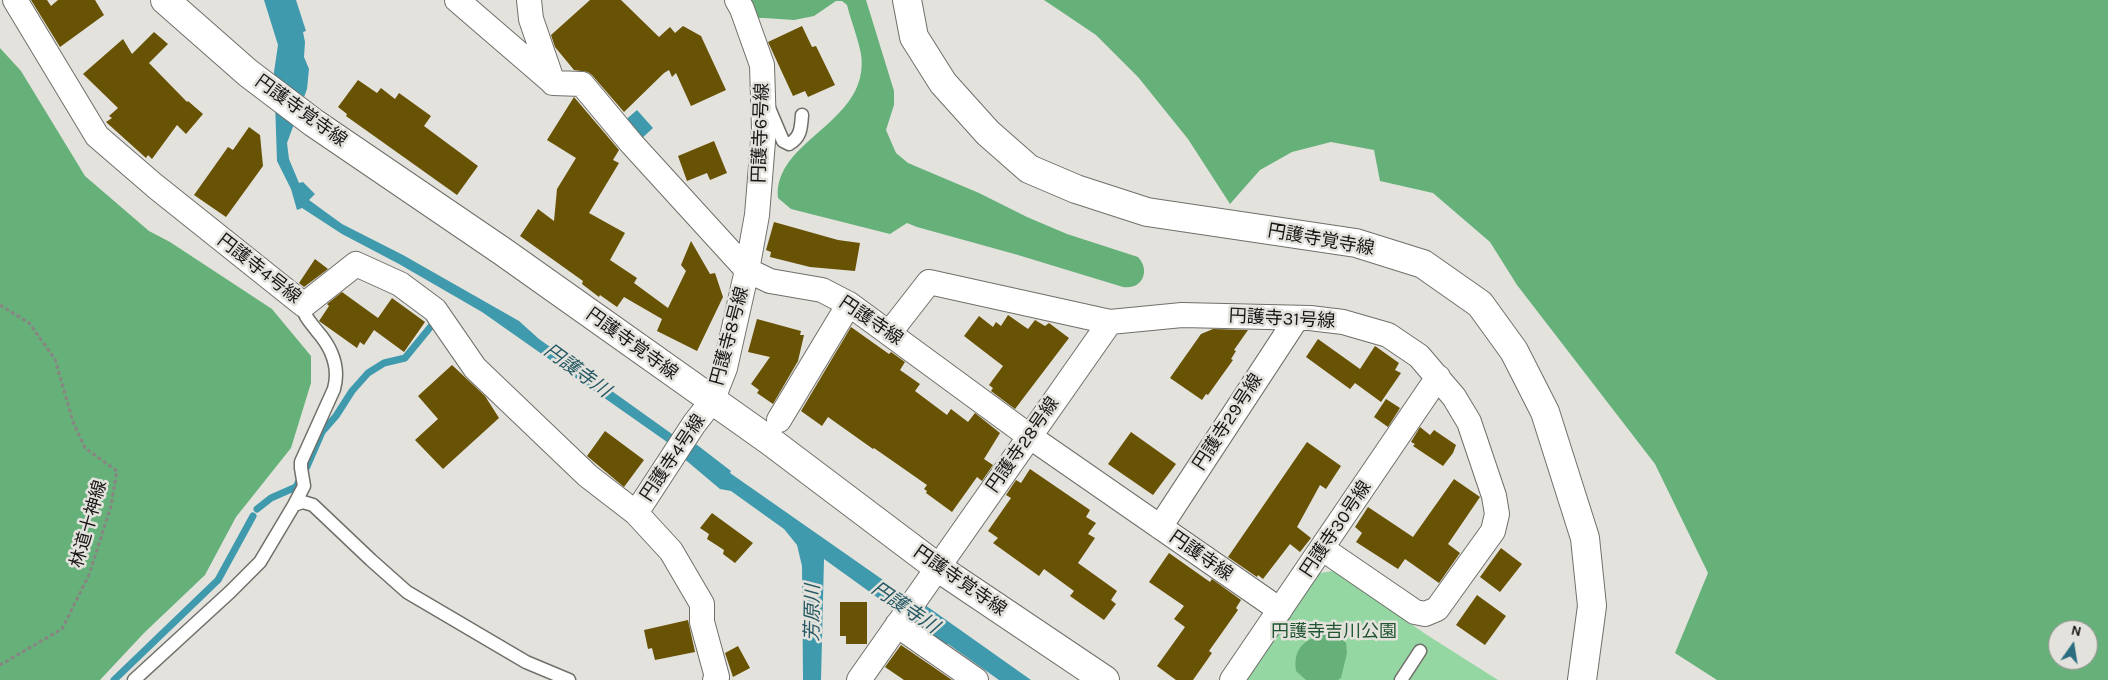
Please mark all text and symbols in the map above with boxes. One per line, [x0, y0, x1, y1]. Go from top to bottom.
street label: 円護寺覚寺線 [251, 71, 351, 151]
street label: 円護寺6号線 [748, 83, 774, 183]
street label: 円護寺覚寺線 [1266, 220, 1376, 260]
street label: 円護寺4号線 [213, 230, 305, 308]
street label: 円護寺8号線 [706, 284, 754, 388]
street label: 円護寺線 [835, 292, 907, 350]
street label: 円護寺覚寺線 [582, 304, 682, 384]
street label: 円護寺31号線 [1228, 305, 1336, 333]
water label: 円護寺川 [540, 339, 614, 403]
street label: 円護寺29号線 [1189, 370, 1267, 474]
street label: 円護寺28号線 [982, 393, 1064, 497]
street label: 円護寺4号線 [636, 410, 710, 506]
street label: 円護寺30号線 [1296, 477, 1376, 581]
street label: 林道十神線 [66, 478, 112, 570]
street label: 円護寺線 [1165, 527, 1237, 585]
street label: 円護寺覚寺線 [910, 541, 1010, 621]
water label: 円護寺川 [867, 577, 943, 639]
water label: 芳原川 [801, 584, 825, 642]
north arrow [2048, 620, 2098, 670]
park label: 円護寺吉川公園 [1271, 621, 1397, 643]
text: N [2069, 621, 2083, 640]

